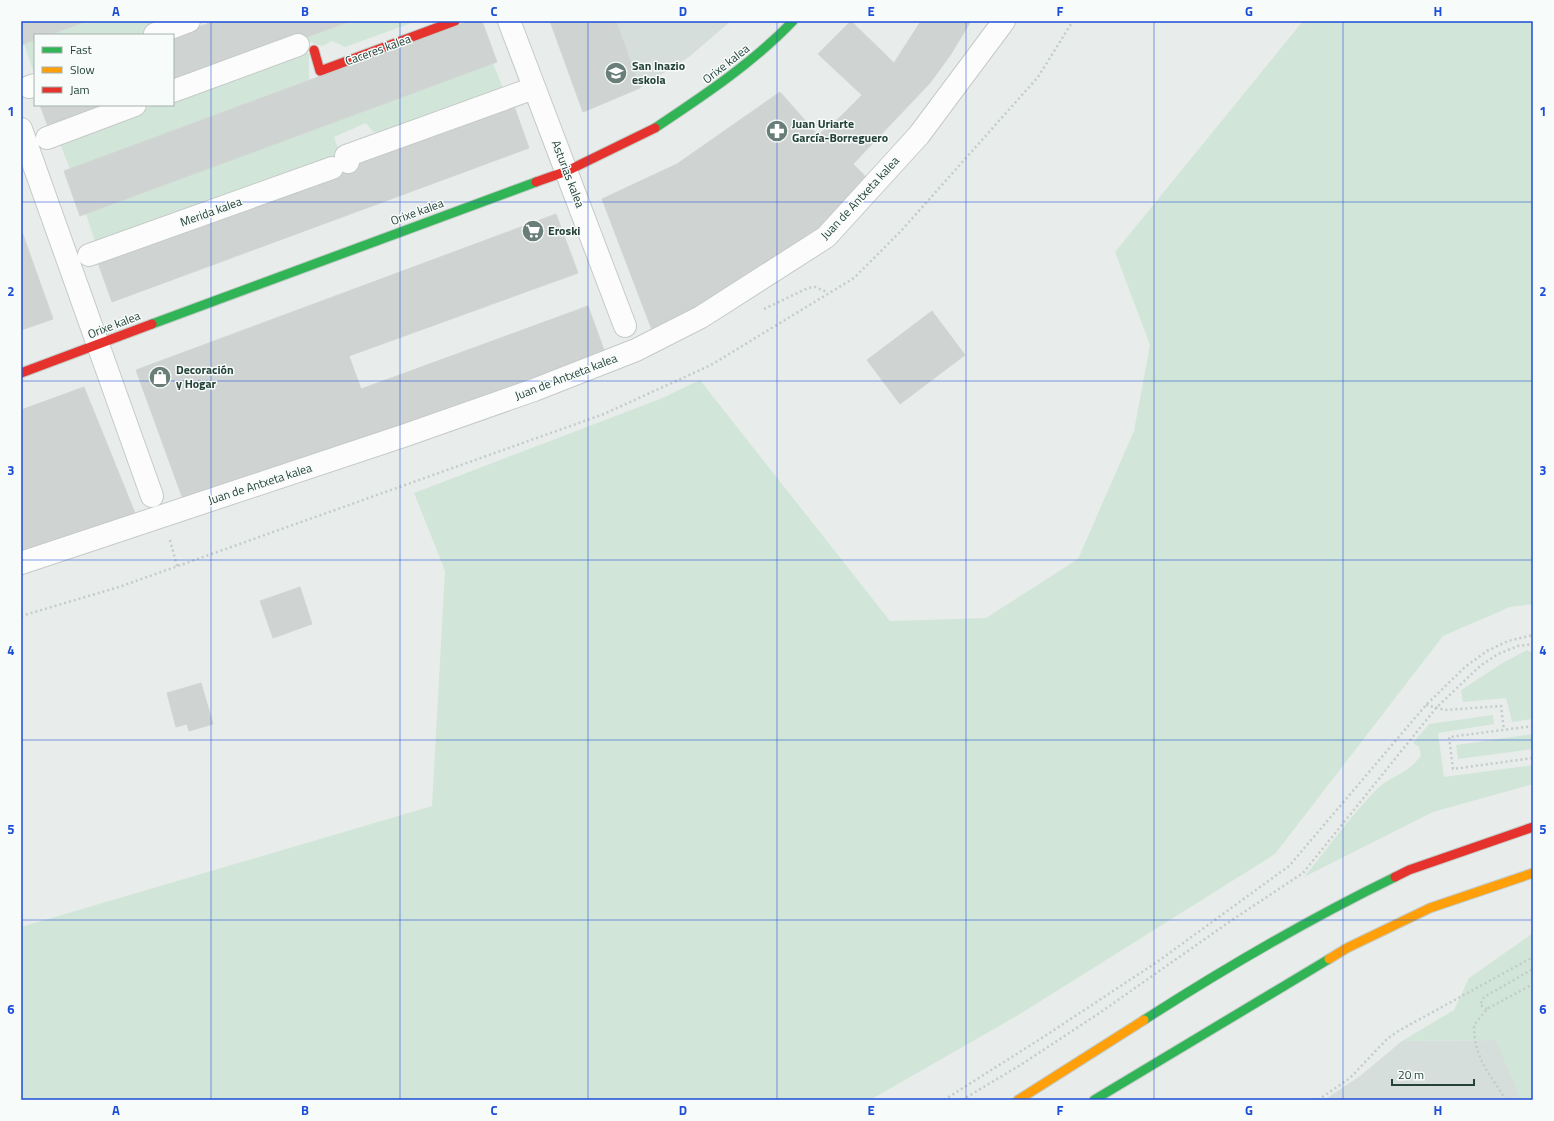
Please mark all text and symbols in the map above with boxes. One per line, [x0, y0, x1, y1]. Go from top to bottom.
text: A [112, 1, 120, 21]
text: B [301, 1, 309, 21]
text: C [490, 1, 498, 21]
text: D [679, 1, 687, 21]
text: E [867, 1, 875, 21]
text: F [1057, 1, 1064, 21]
text: G [1245, 1, 1253, 21]
text: H [1434, 1, 1442, 21]
street label: Caceres kalea [342, 29, 413, 70]
legend [34, 34, 174, 106]
street label: Orixe kalea [698, 39, 753, 88]
text: Fast [70, 40, 93, 59]
place label: San Inazio eskola [632, 56, 685, 89]
text: Slow [70, 60, 95, 79]
school or university icon: San Inazio eskola [603, 60, 629, 86]
text: Jam [70, 80, 90, 99]
text: 1 [7, 101, 15, 121]
text: 1 [1539, 101, 1547, 121]
place label: Juan Uriarte García-Borreguero [792, 114, 888, 147]
pharmacy icon: Juan Uriarte García-Borreguero [764, 118, 790, 144]
street label: Asturias kalea [547, 137, 590, 210]
street label: Juan de Antxeta kalea [816, 152, 904, 244]
street label: Merida kalea [177, 192, 244, 231]
street label: Orixe kalea [388, 193, 446, 230]
supermarket icon: Eroski [520, 218, 546, 244]
place label: Eroski [548, 221, 580, 240]
text: 2 [7, 281, 15, 301]
text: 2 [1539, 281, 1547, 301]
street label: Orixe kalea [85, 306, 143, 343]
street label: Juan de Antxeta kalea [512, 348, 620, 405]
place label: Decoración y Hogar [176, 360, 234, 393]
shop icon: Decoración y Hogar [147, 364, 173, 390]
street label: Juan de Antxeta kalea [205, 458, 314, 509]
text: 3 [7, 460, 15, 480]
text: 3 [1539, 460, 1547, 480]
text: 4 [7, 640, 15, 660]
text: 4 [1539, 640, 1547, 660]
text: 5 [7, 819, 15, 839]
text: 5 [1539, 819, 1547, 839]
text: 6 [7, 999, 15, 1019]
text: 6 [1539, 999, 1547, 1019]
scale bar [1392, 1061, 1474, 1087]
text: 20 m [1398, 1065, 1424, 1084]
text: A [112, 1100, 120, 1120]
text: B [301, 1100, 309, 1120]
text: C [490, 1100, 498, 1120]
text: D [679, 1100, 687, 1120]
text: E [867, 1100, 875, 1120]
text: F [1057, 1100, 1064, 1120]
text: G [1245, 1100, 1253, 1120]
text: H [1434, 1100, 1442, 1120]

